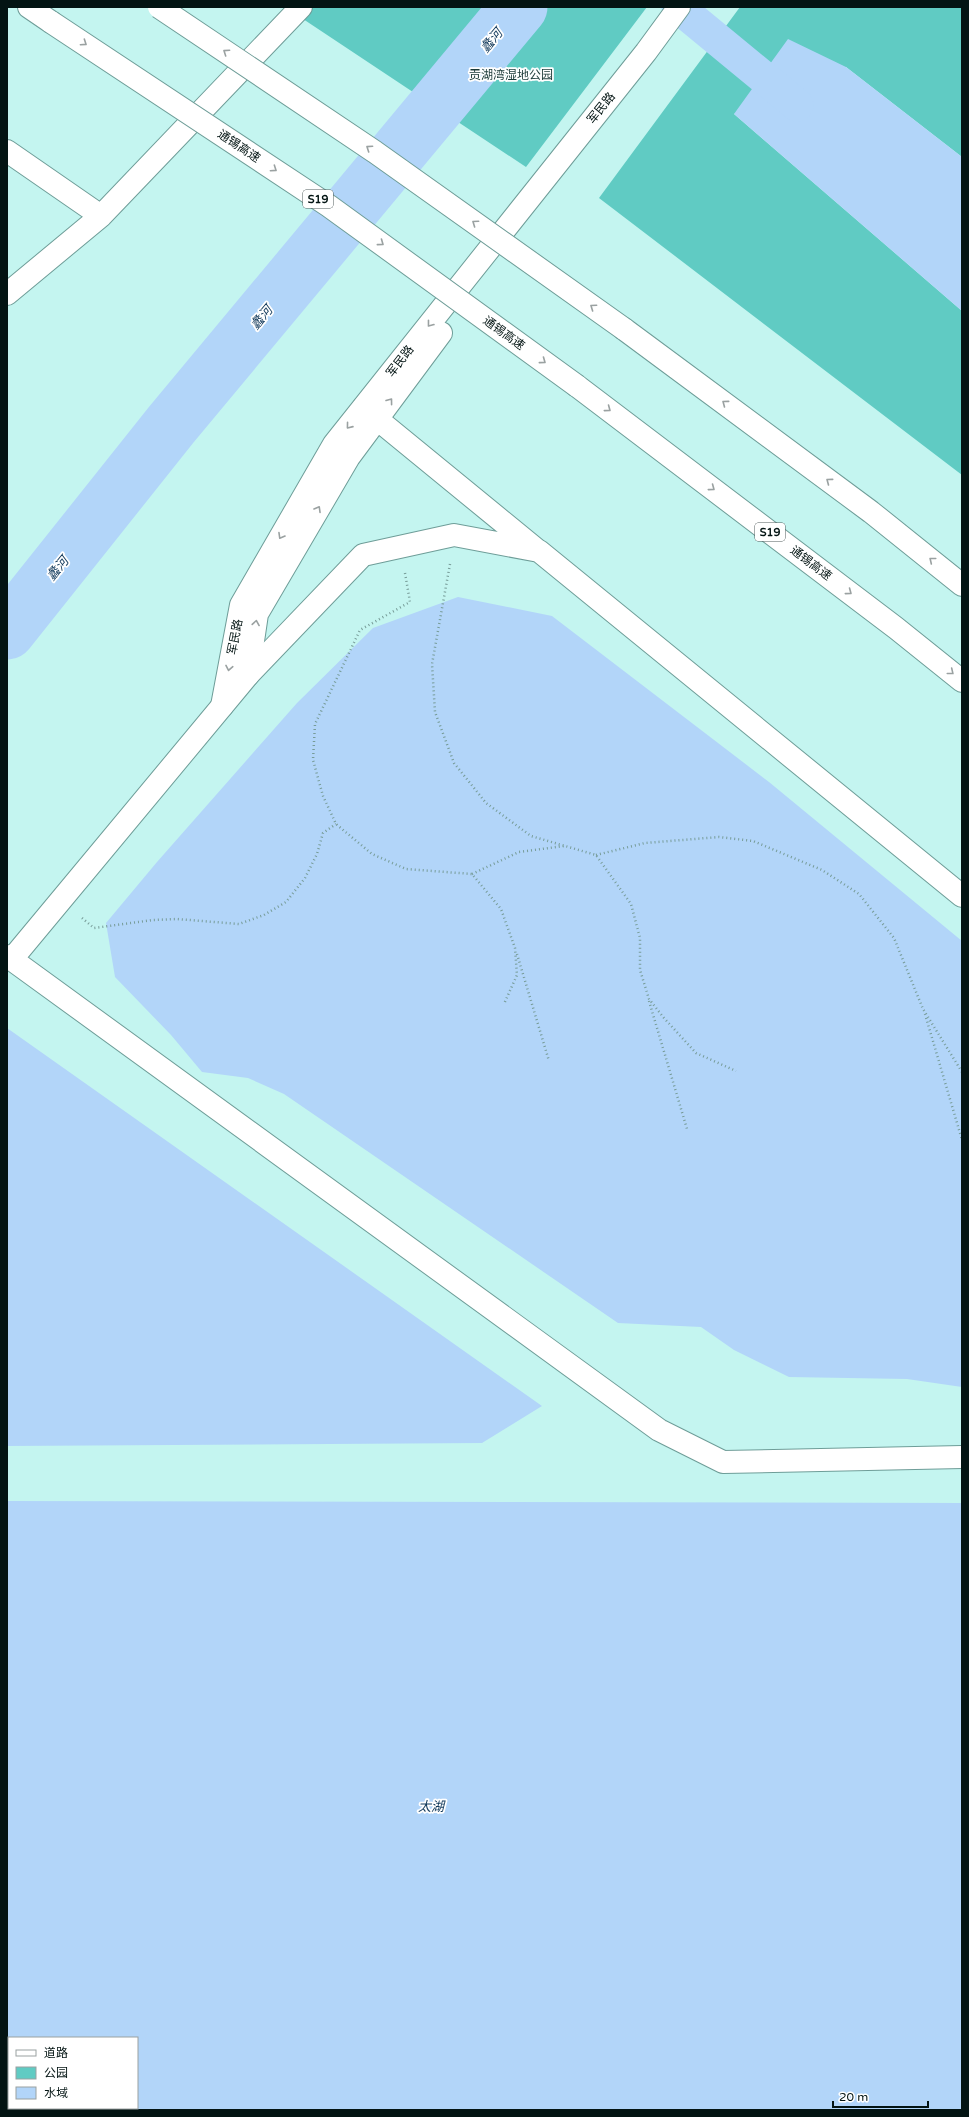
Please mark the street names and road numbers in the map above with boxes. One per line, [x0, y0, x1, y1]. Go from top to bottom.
street label: 军民路 [584, 90, 618, 126]
street label: 通锡高速 [215, 127, 263, 165]
road number: S19 [303, 190, 333, 208]
street label: 通锡高速 [480, 313, 528, 353]
street label: 军民路 [383, 343, 417, 379]
road number: S19 [755, 523, 785, 541]
street label: 通锡高速 [788, 543, 834, 583]
street label: 军民路 [225, 618, 245, 656]

